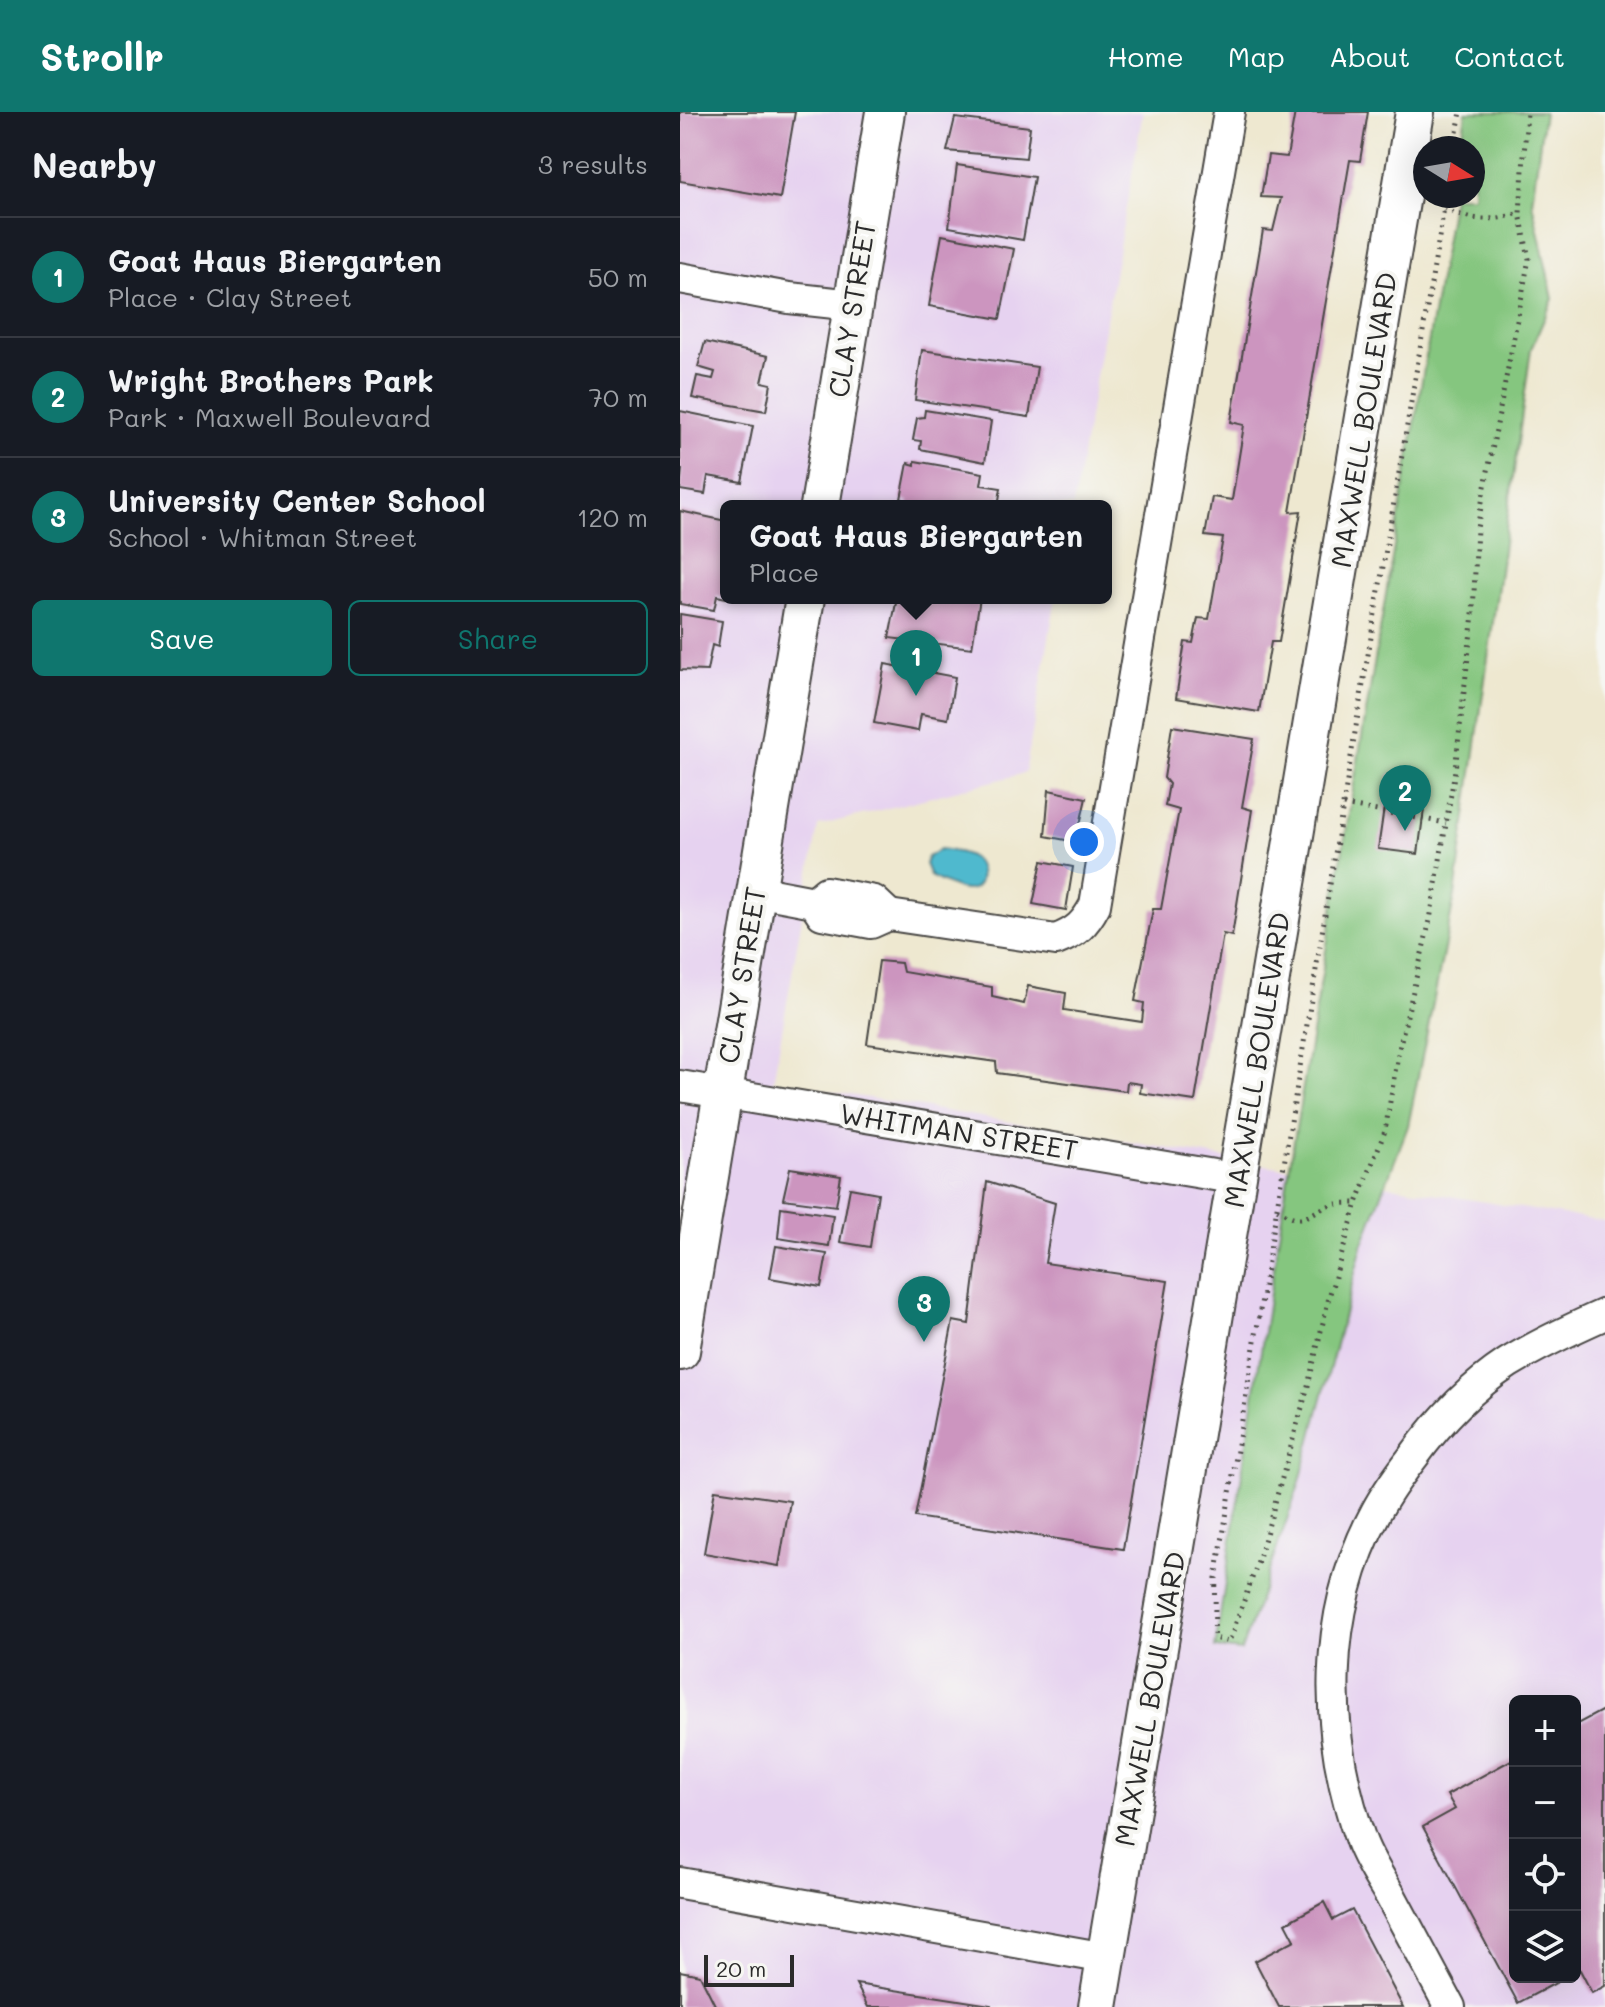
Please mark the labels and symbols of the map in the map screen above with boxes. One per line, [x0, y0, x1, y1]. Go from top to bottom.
north arrow [1413, 136, 1485, 208]
street label: CLAY STREET [819, 218, 883, 400]
street label: MAXWELL BOULEVARD [1322, 270, 1404, 570]
pin: 1 [890, 630, 942, 696]
pin: 2 [1379, 765, 1431, 831]
your location [1064, 822, 1104, 862]
street label: CLAY STREET [709, 884, 773, 1066]
street label: MAXWELL BOULEVARD [1215, 910, 1297, 1210]
street label: WHITMAN STREET [837, 1094, 1081, 1168]
pin: 3 [898, 1276, 950, 1342]
street label: MAXWELL BOULEVARD [1105, 1549, 1193, 1849]
scale bar [704, 1951, 794, 1987]

